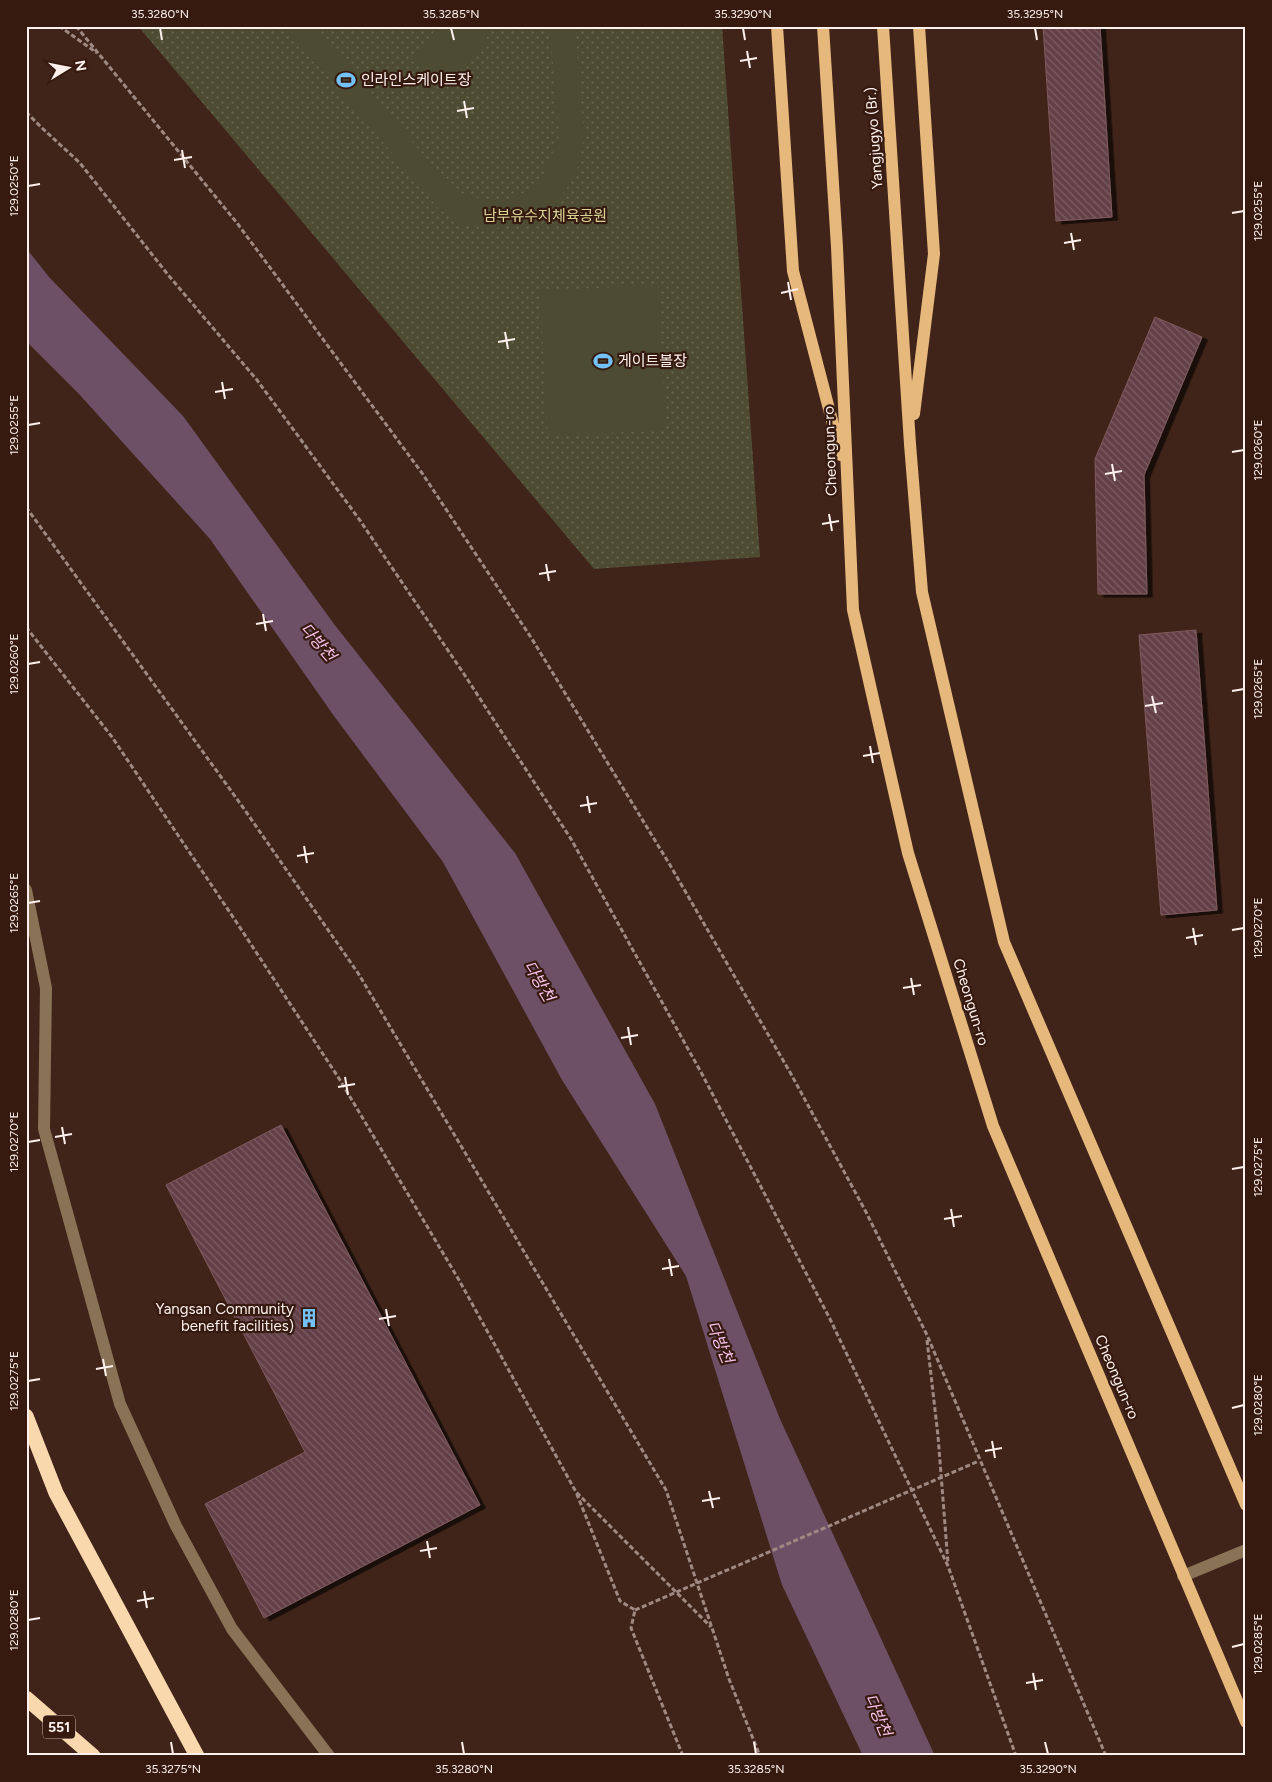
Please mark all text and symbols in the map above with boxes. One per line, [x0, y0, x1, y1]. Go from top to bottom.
text: 35.3280°N [131, 7, 189, 21]
text: 35.3285°N [422, 7, 480, 21]
text: 35.3290°N [714, 7, 772, 21]
text: 35.3295°N [1007, 7, 1063, 21]
north arrow [42, 42, 92, 92]
text: N [71, 59, 90, 73]
sports icon: 인라인스케이트장 [335, 69, 357, 91]
place label: 인라인스케이트장 [361, 71, 472, 89]
street label: Yangjugyo (Br.) [861, 86, 887, 190]
text: 129.0250°E [7, 155, 21, 217]
text: 129.0255°E [1251, 181, 1265, 241]
park label: 남부유수지체육공원 [483, 207, 607, 225]
sports icon: 게이트볼장 [592, 350, 614, 372]
place label: 게이트볼장 [618, 352, 687, 370]
text: 129.0255°E [7, 395, 21, 455]
street label: Cheongun-ro [819, 405, 841, 496]
text: 129.0260°E [1251, 419, 1265, 481]
water label: 다방천 [296, 619, 341, 667]
text: 129.0260°E [7, 633, 21, 695]
text: 129.0265°E [1251, 659, 1265, 719]
text: 129.0265°E [7, 873, 21, 933]
text: 129.0270°E [1251, 897, 1265, 959]
street label: Cheongun-ro [949, 956, 993, 1048]
water label: 다방천 [519, 957, 560, 1007]
text: 129.0270°E [7, 1111, 21, 1173]
text: 129.0275°E [1251, 1137, 1265, 1197]
place label: Yangsan Community benefit facilities) [155, 1300, 294, 1335]
building icon: Yangsan Community benefit facilities) [298, 1307, 320, 1329]
water label: 다방천 [703, 1318, 738, 1368]
street label: Cheongun-ro [1091, 1332, 1143, 1422]
text: 129.0275°E [7, 1351, 21, 1411]
text: 129.0280°E [1251, 1374, 1265, 1436]
text: 129.0280°E [7, 1589, 21, 1651]
text: 129.0285°E [1251, 1613, 1265, 1675]
water label: 다방천 [861, 1691, 896, 1741]
road number: 551 [43, 1715, 75, 1738]
text: 35.3275°N [145, 1762, 201, 1776]
text: 35.3280°N [435, 1762, 493, 1776]
text: 35.3285°N [727, 1762, 785, 1776]
text: 35.3290°N [1019, 1762, 1077, 1776]

